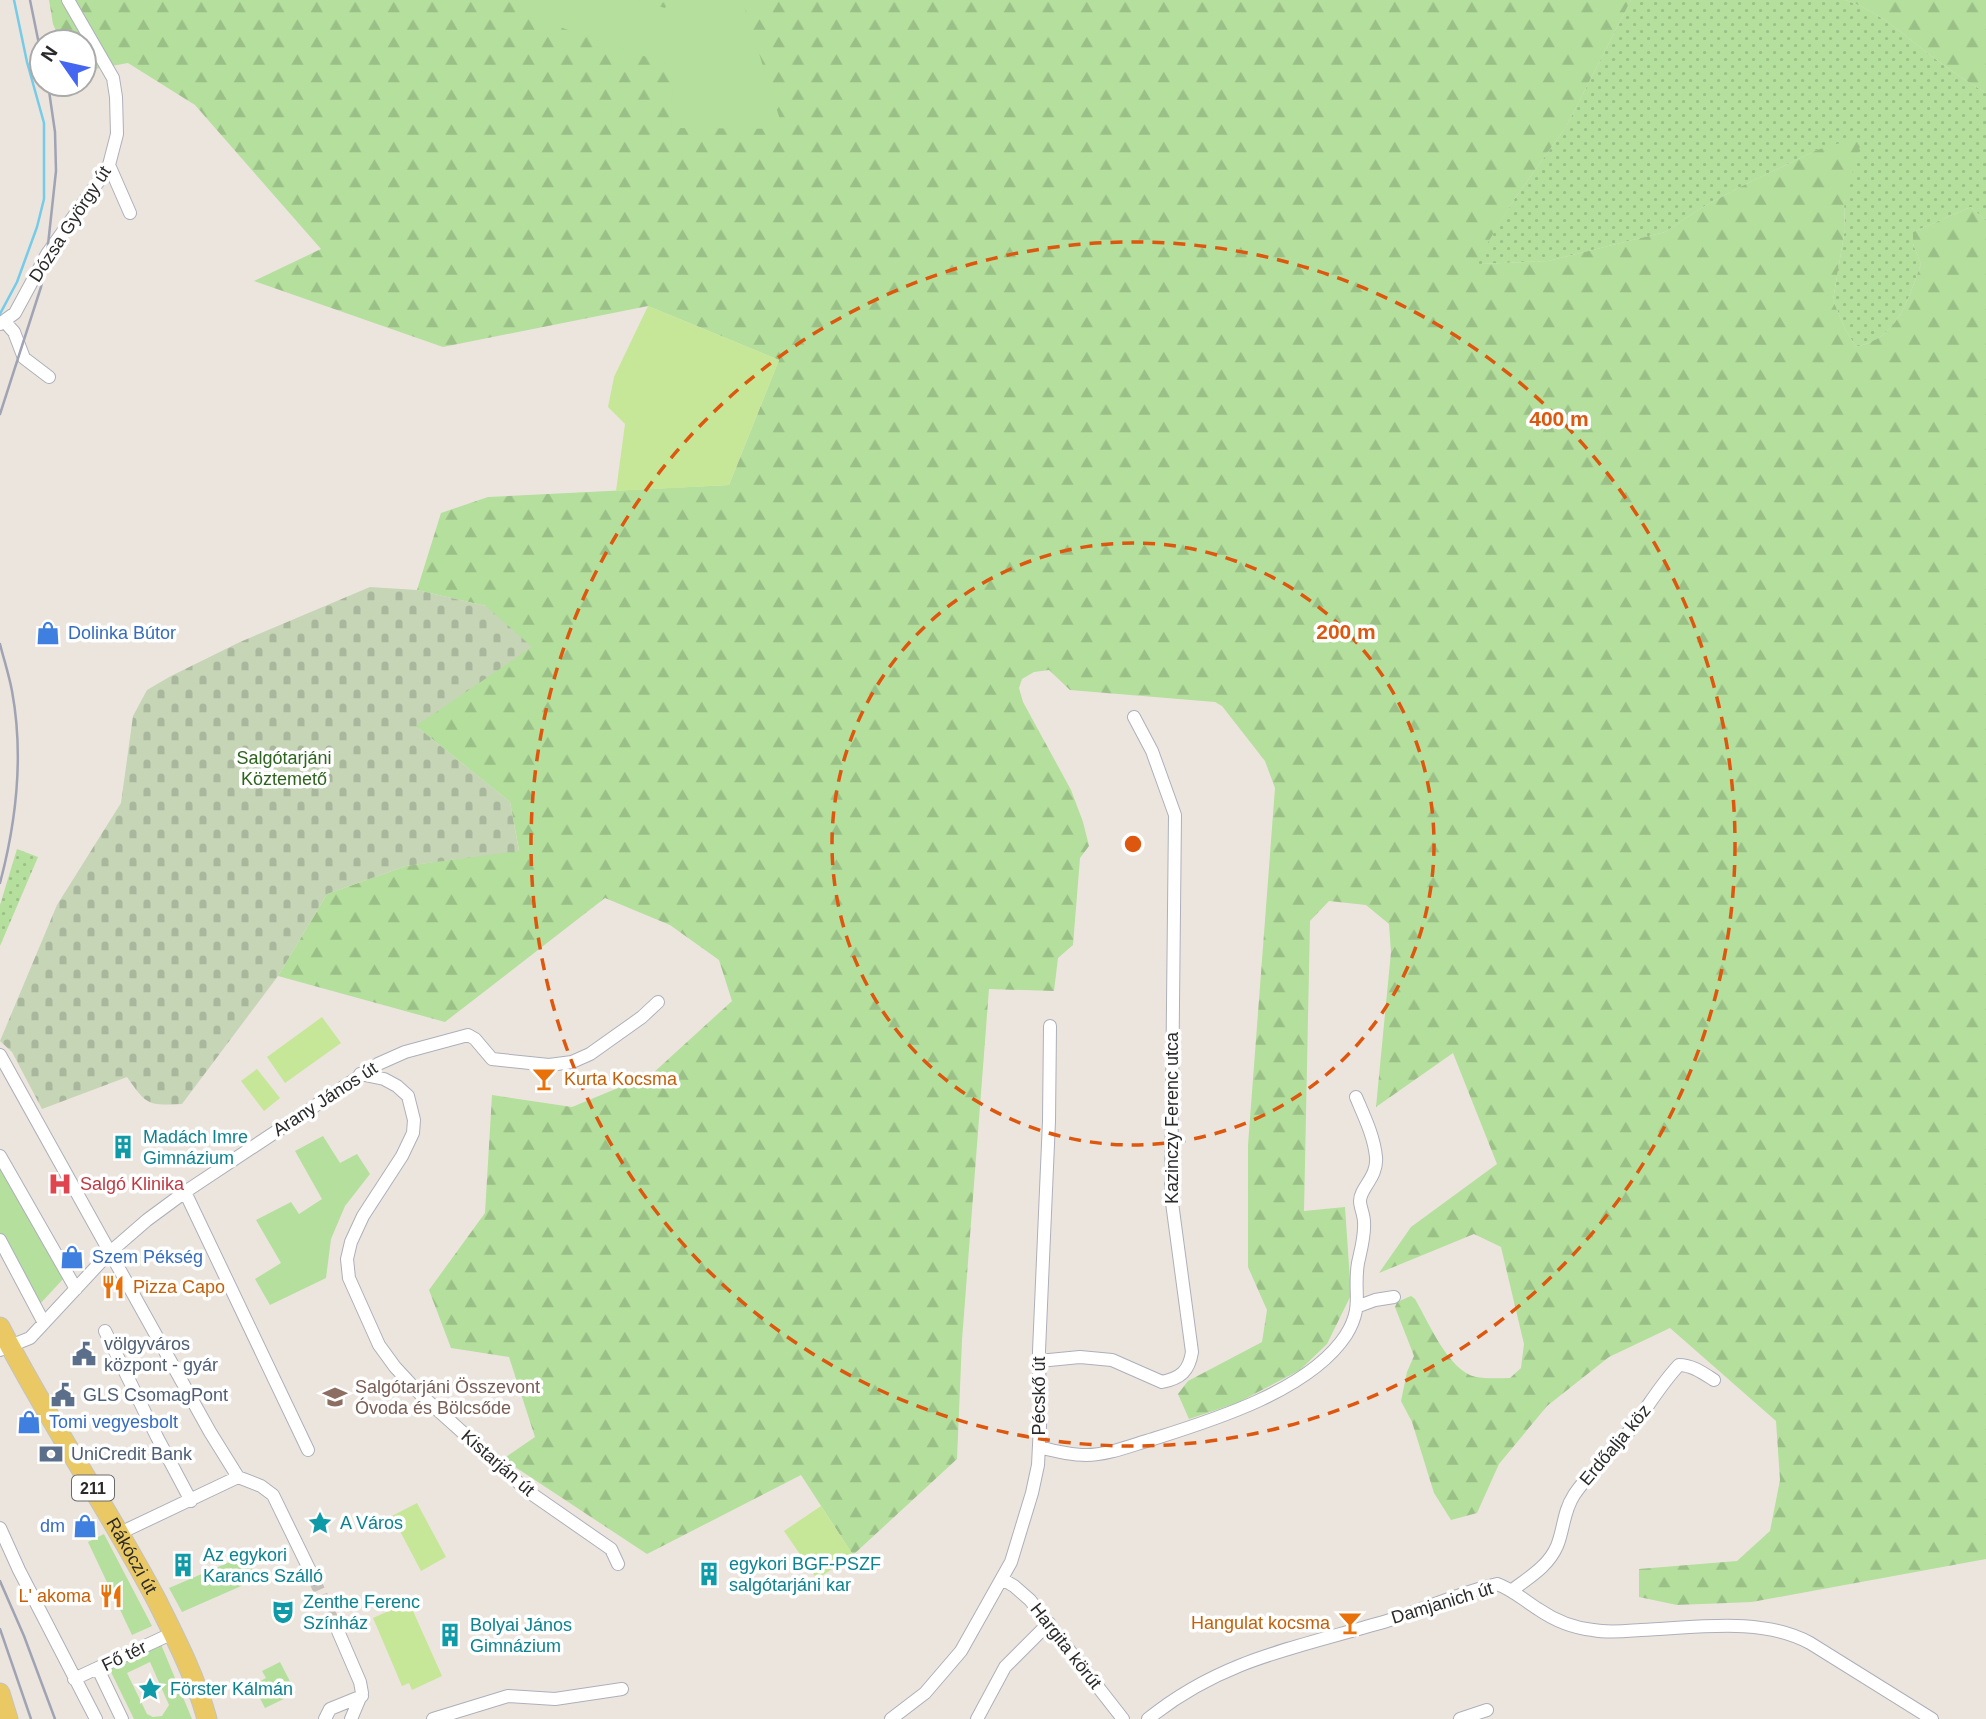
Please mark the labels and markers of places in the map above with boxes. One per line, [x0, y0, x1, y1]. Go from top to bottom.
shop icon: Dolinka Bútor [34, 619, 62, 647]
place label: Dolinka Bútor [68, 623, 176, 643]
centre of rings [1121, 832, 1145, 856]
bar icon: Kurta Kocsma [530, 1065, 558, 1093]
place label: Kurta Kocsma [564, 1069, 678, 1089]
place label: Madách Imre Gimnázium [143, 1127, 248, 1168]
building icon: Madách Imre Gimnázium [109, 1133, 137, 1161]
hospital icon: Salgó Klinika [46, 1170, 74, 1198]
place label: Salgó Klinika [80, 1174, 185, 1194]
shop icon: Szem Pékség [58, 1243, 86, 1271]
place label: Szem Pékség [92, 1247, 203, 1267]
restaurant icon: Pizza Capo [99, 1273, 127, 1301]
place label: Pizza Capo [133, 1277, 225, 1297]
place label: völgyváros központ - gyár [104, 1334, 218, 1375]
public building icon: völgyváros központ - gyár [70, 1340, 98, 1368]
place label: Salgótarjáni Összevont Óvoda és Bölcsőde [355, 1377, 540, 1418]
public building icon: GLS CsomagPont [49, 1381, 77, 1409]
school or university icon: Salgótarjáni Összevont Óvoda és Bölcsőde [321, 1383, 349, 1411]
place label: GLS CsomagPont [83, 1385, 228, 1405]
shop icon: Tomi vegyesbolt [15, 1408, 43, 1436]
place label: Tomi vegyesbolt [49, 1412, 178, 1432]
bank icon: UniCredit Bank [37, 1440, 65, 1468]
place label: UniCredit Bank [71, 1444, 193, 1464]
place icon: A Város [306, 1509, 334, 1537]
shop icon: dm [71, 1512, 99, 1540]
place label: A Város [340, 1513, 403, 1533]
place label: dm [40, 1516, 65, 1536]
place label: Az egykori Karancs Szálló [203, 1545, 323, 1586]
building icon: Az egykori Karancs Szálló [169, 1551, 197, 1579]
place label: egykori BGF-PSZF salgótarjáni kar [729, 1554, 881, 1595]
building icon: egykori BGF-PSZF salgótarjáni kar [695, 1560, 723, 1588]
restaurant icon: L' akoma [97, 1582, 125, 1610]
place label: L' akoma [19, 1586, 92, 1606]
place label: Zenthe Ferenc Színház [303, 1592, 420, 1633]
theatre icon: Zenthe Ferenc Színház [269, 1598, 297, 1626]
bar icon: Hangulat kocsma [1336, 1609, 1364, 1637]
place label: Hangulat kocsma [1191, 1613, 1331, 1633]
place label: Bolyai János Gimnázium [470, 1615, 572, 1656]
building icon: Bolyai János Gimnázium [436, 1621, 464, 1649]
place icon: Förster Kálmán [136, 1675, 164, 1703]
place label: Förster Kálmán [170, 1679, 293, 1699]

